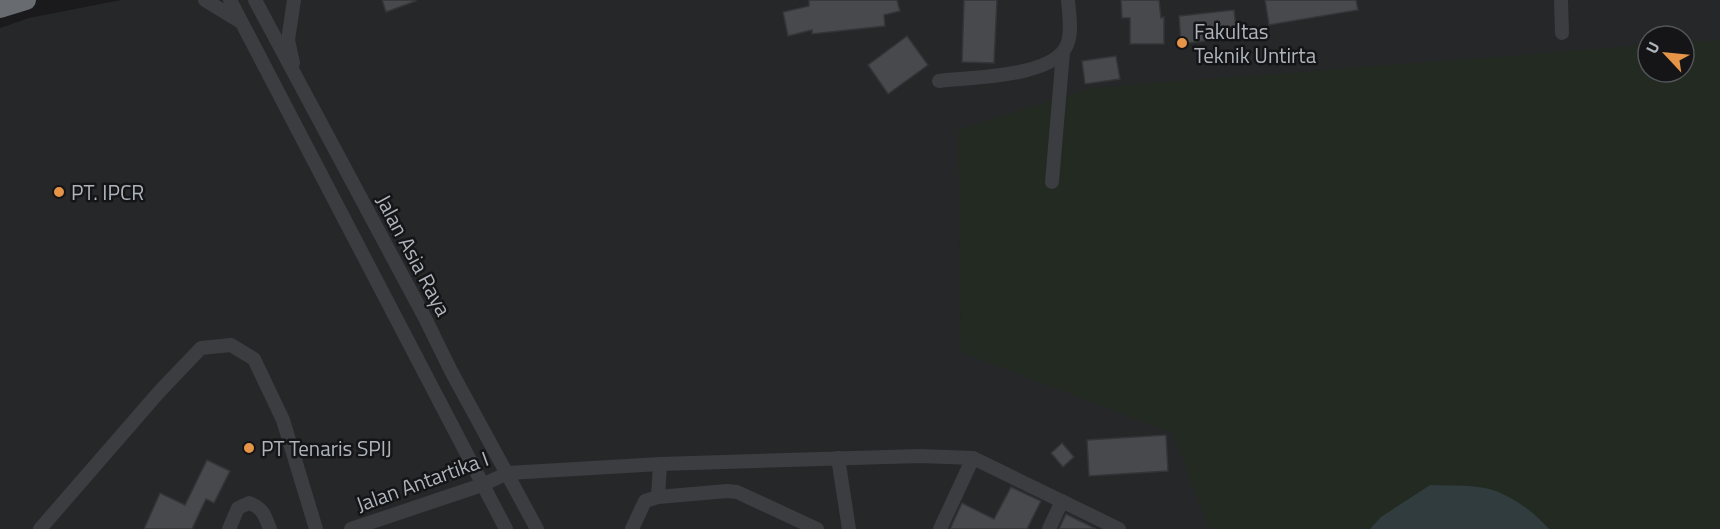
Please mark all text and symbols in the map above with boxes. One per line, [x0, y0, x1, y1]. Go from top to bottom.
place label: Fakultas Teknik Untirta [1194, 15, 1317, 71]
north arrow [1636, 24, 1696, 84]
marker: Fakultas Teknik Untirta [1175, 36, 1189, 50]
text: U [1639, 37, 1666, 57]
place label: PT. IPCR [71, 176, 144, 208]
marker: PT. IPCR [52, 185, 66, 199]
street label: Jalan Asia Raya [368, 188, 460, 322]
place label: PT Tenaris SPIJ [261, 432, 392, 464]
marker: PT Tenaris SPIJ [242, 441, 256, 455]
street label: Jalan Antartika I [351, 442, 493, 520]

